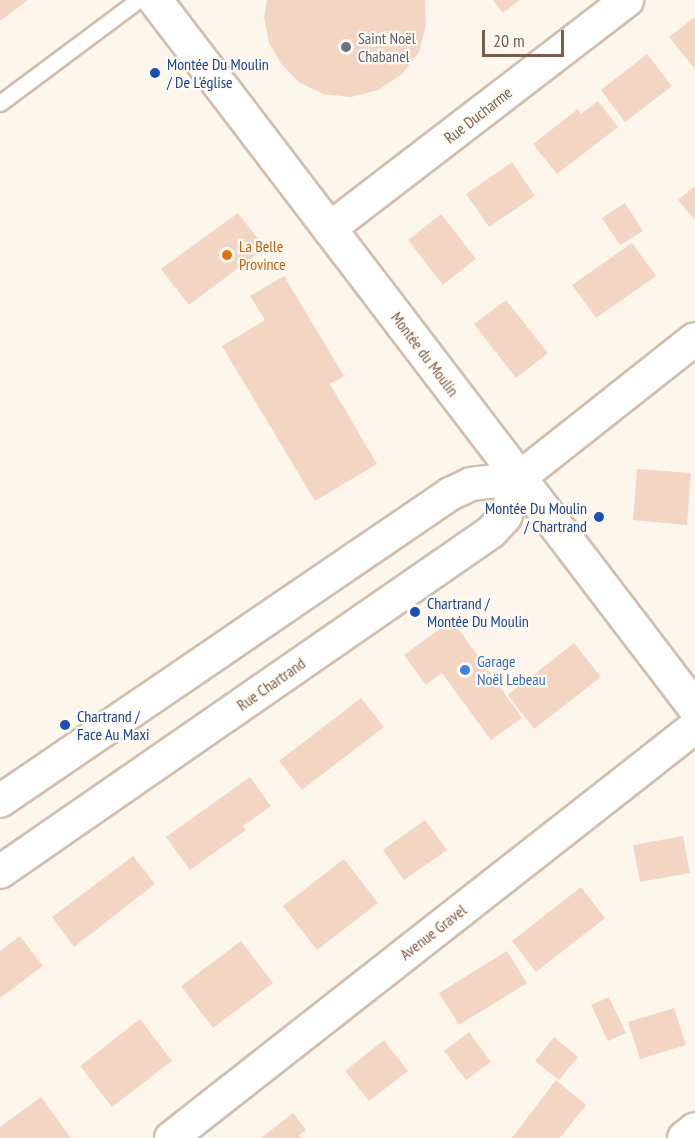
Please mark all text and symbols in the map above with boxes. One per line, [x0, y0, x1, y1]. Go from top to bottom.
scale bar [485, 18, 568, 56]
place label: Saint Noël Chabanel [358, 28, 415, 66]
text: 20 m [493, 29, 525, 52]
marker: Saint Noël Chabanel [339, 40, 353, 54]
place label: Montée Du Moulin / De L'église [167, 54, 269, 92]
marker: Montée Du Moulin / De L'église [148, 66, 162, 80]
street label: Rue Ducharme [440, 83, 516, 147]
place label: La Belle Province [239, 236, 286, 274]
marker: La Belle Province [220, 248, 234, 262]
street label: Montée du Moulin [387, 308, 463, 400]
place label: Montée Du Moulin / Chartrand [485, 498, 587, 536]
marker: Montée Du Moulin / Chartrand [592, 510, 606, 524]
place label: Chartrand / Montée Du Moulin [427, 593, 529, 631]
marker: Chartrand / Montée Du Moulin [408, 605, 422, 619]
place label: Garage Noël Lebeau [477, 651, 546, 689]
street label: Rue Chartrand [233, 653, 309, 715]
marker: Garage Noël Lebeau [458, 663, 472, 677]
place label: Chartrand / Face Au Maxi [77, 706, 150, 744]
marker: Chartrand / Face Au Maxi [58, 718, 72, 732]
street label: Avenue Gravel [396, 900, 470, 964]

